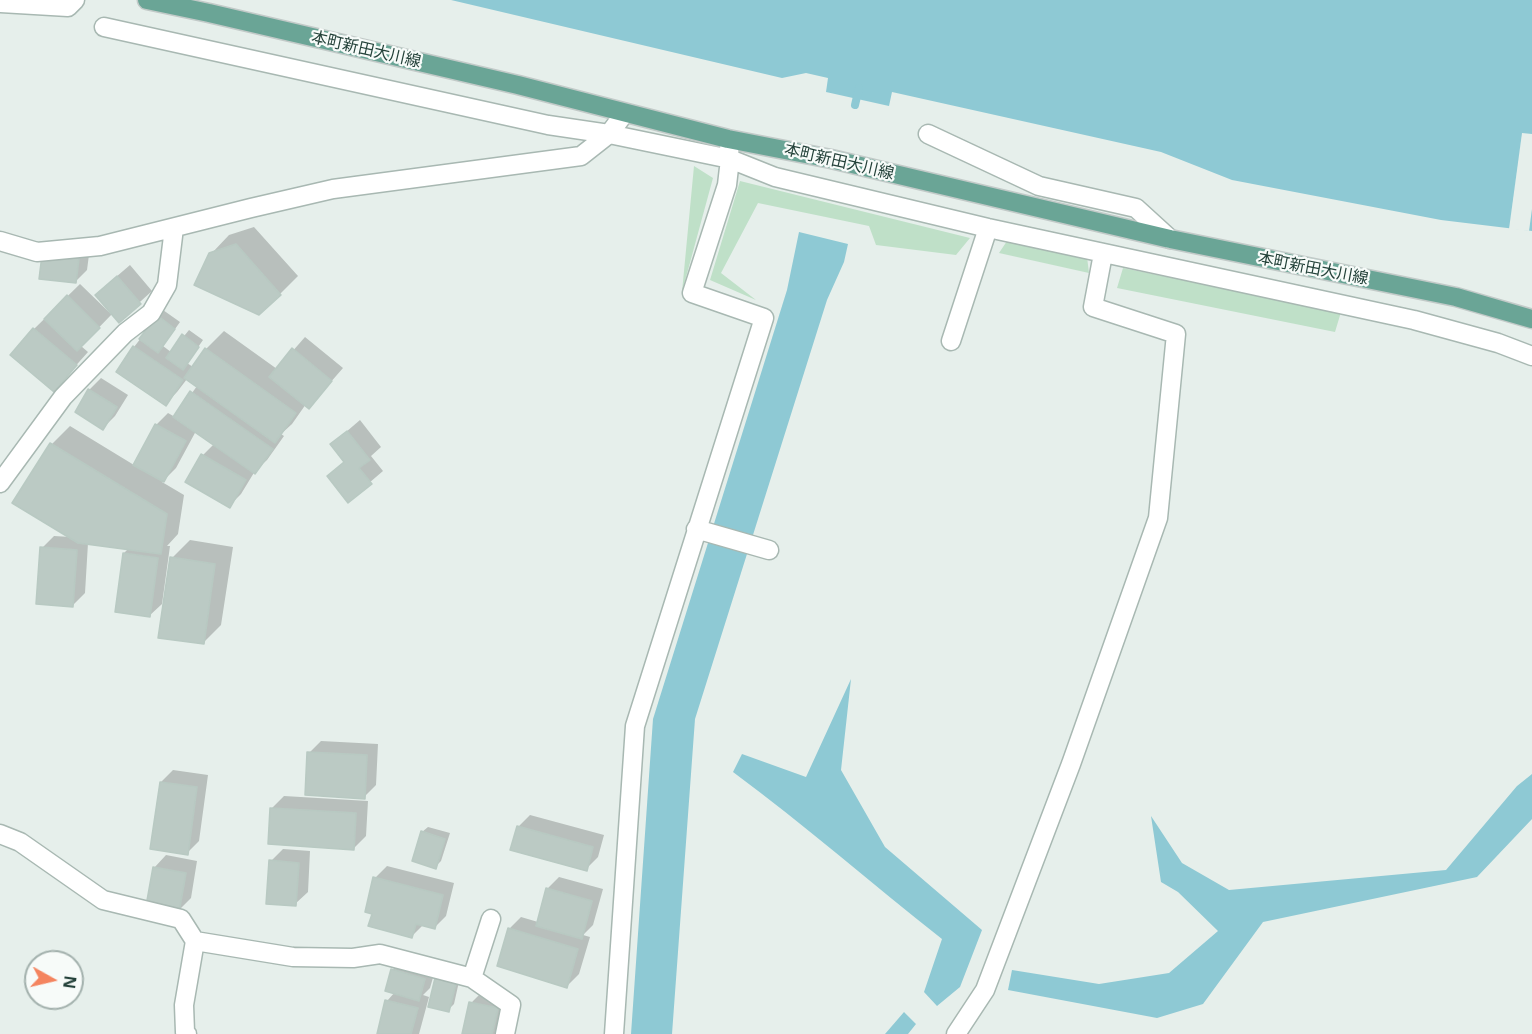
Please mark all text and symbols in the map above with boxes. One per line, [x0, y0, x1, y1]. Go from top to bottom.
street label: 本町新田大川線 [309, 28, 423, 72]
street label: 本町新田大川線 [782, 140, 896, 184]
street label: 本町新田大川線 [1256, 249, 1370, 289]
north arrow [24, 950, 84, 1010]
text: N [58, 974, 82, 990]

